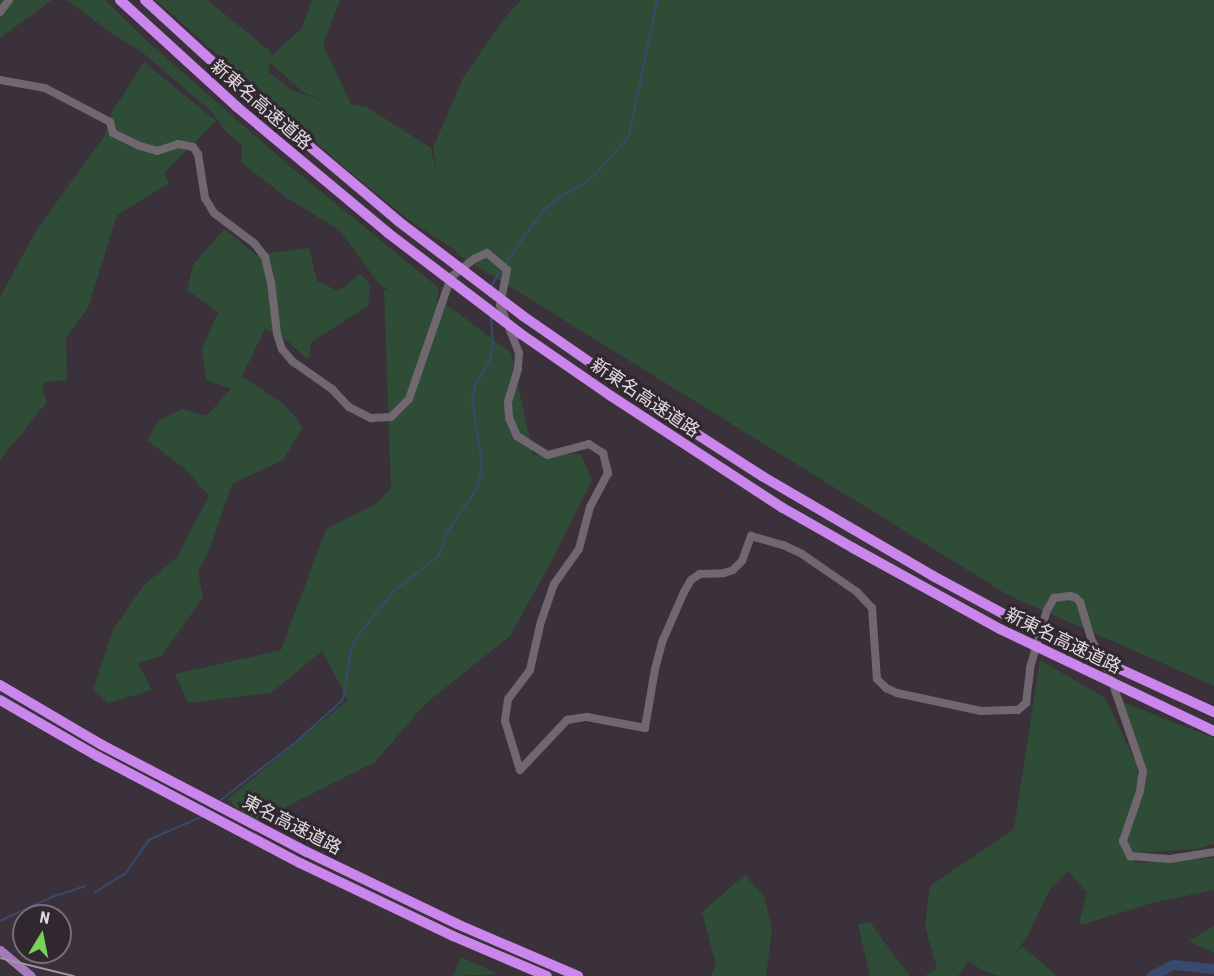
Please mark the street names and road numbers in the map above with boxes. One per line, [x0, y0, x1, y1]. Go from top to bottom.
street label: 新東名高速道路 [206, 56, 316, 154]
street label: 新東名高速道路 [587, 354, 703, 442]
street label: 新東名高速道路 [1002, 604, 1124, 678]
street label: 東名高速道路 [239, 791, 345, 859]

